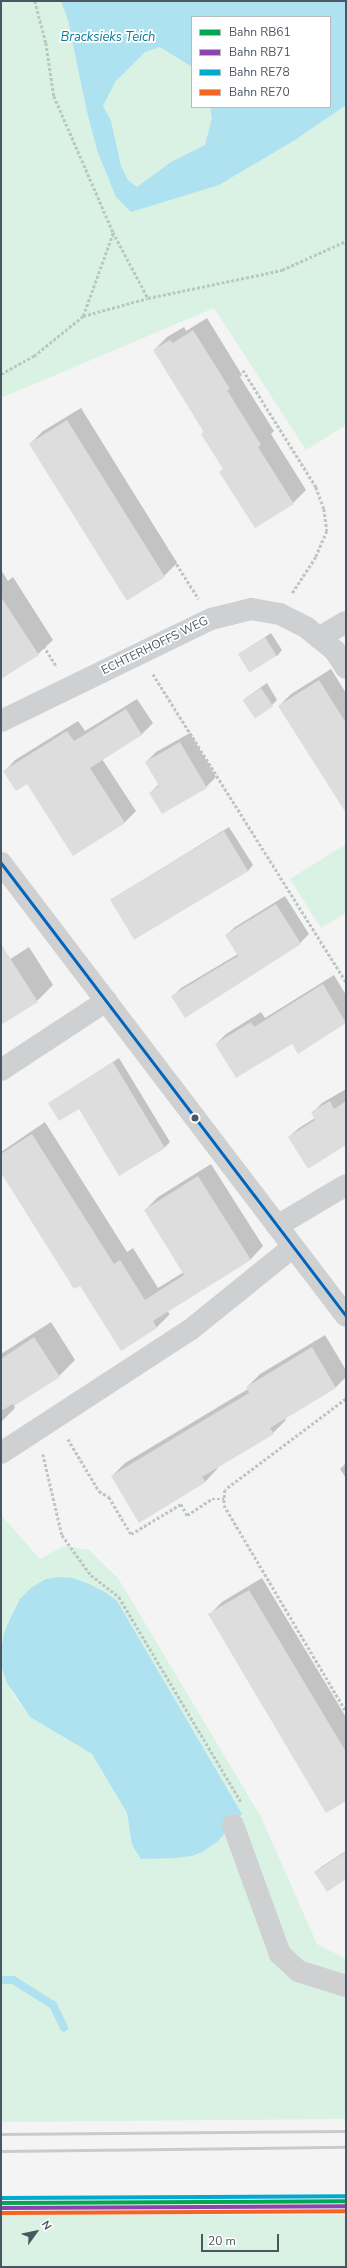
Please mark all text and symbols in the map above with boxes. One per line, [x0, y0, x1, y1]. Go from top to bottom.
legend [191, 16, 331, 108]
text: Bahn RB61 [229, 24, 291, 40]
water label: Bracksieks Teich [61, 29, 155, 45]
text: Bahn RB71 [229, 44, 291, 60]
text: Bahn RE78 [229, 64, 290, 80]
text: Bahn RE70 [229, 84, 290, 100]
street label: ECHTERHOFFS WEG [99, 614, 211, 678]
unlabelled marker [190, 1113, 200, 1123]
north arrow [16, 2212, 56, 2252]
text: N [38, 2218, 55, 2233]
scale bar [203, 2226, 281, 2252]
text: 20 m [208, 2233, 236, 2249]

